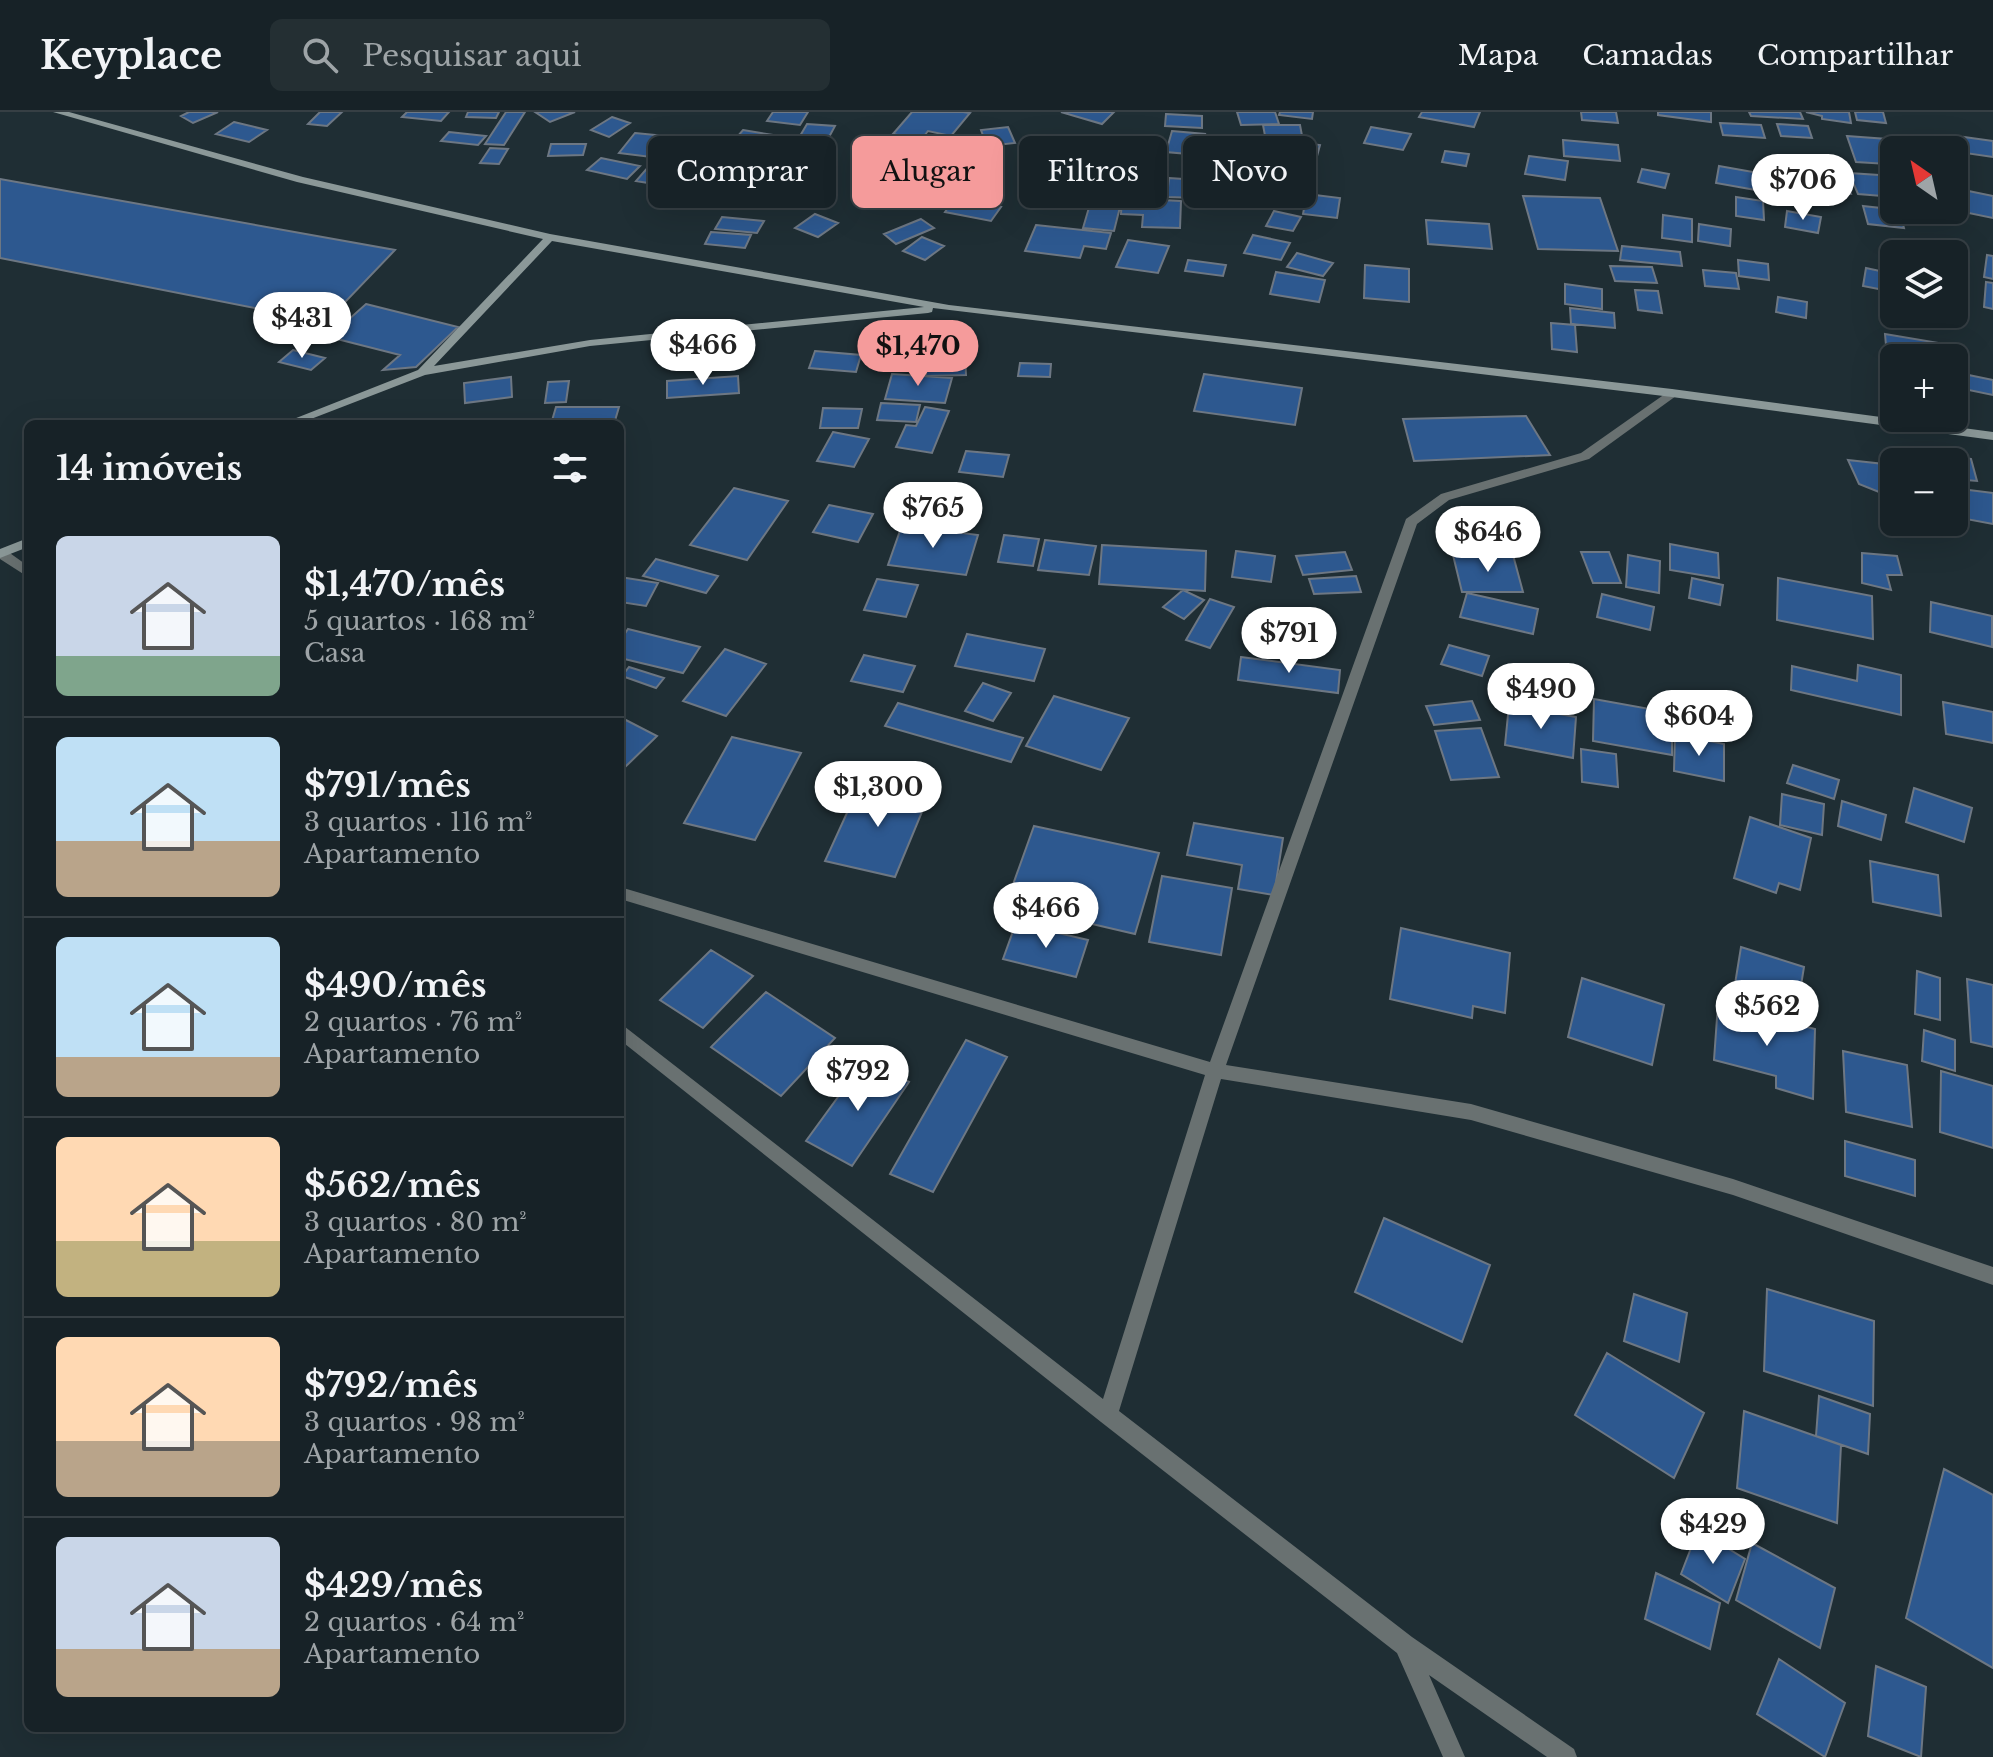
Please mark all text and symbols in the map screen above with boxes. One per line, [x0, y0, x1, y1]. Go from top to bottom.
search box [270, 19, 830, 91]
text: Keyplace [40, 32, 222, 79]
icon: search [298, 33, 342, 77]
text: Pesquisar aqui [362, 37, 582, 74]
text: Mapa [1458, 38, 1538, 73]
text: Camadas [1582, 38, 1713, 73]
text: Compartilhar [1757, 38, 1953, 73]
chip: Comprar [648, 136, 836, 208]
chip: Alugar [852, 136, 1003, 208]
chip: Filtros [1019, 136, 1167, 208]
chip: Novo [1183, 136, 1316, 208]
north arrow [1880, 136, 1968, 224]
map controls [1880, 136, 1968, 536]
pin: $706 [1756, 154, 1850, 222]
text: $706 [1769, 164, 1837, 196]
button: layers [1880, 240, 1968, 328]
pin: $431 [255, 292, 349, 360]
text: $431 [271, 302, 333, 334]
pin: $466 [656, 319, 750, 387]
pin: $1,470 [853, 320, 983, 388]
text: $466 [668, 329, 738, 361]
text: $1,470 [875, 330, 961, 362]
button: + [1880, 344, 1968, 432]
icon: filters [548, 446, 592, 490]
text: 14 imóveis [56, 447, 242, 489]
button: − [1880, 448, 1968, 536]
pin: $765 [886, 482, 980, 550]
text: $765 [901, 492, 965, 524]
pin: $646 [1441, 506, 1535, 574]
text: $646 [1453, 516, 1523, 548]
text: $1,470/mês [304, 563, 505, 605]
icon: home [120, 568, 216, 664]
text: 5 quartos · 168 m² [304, 605, 535, 637]
pin: $791 [1242, 607, 1336, 675]
text: $791 [1259, 617, 1319, 649]
text: Casa [304, 637, 365, 669]
pin: $490 [1494, 663, 1588, 731]
text: $490 [1505, 673, 1577, 705]
pin: $604 [1652, 690, 1746, 758]
text: $604 [1663, 700, 1735, 732]
pin: $1,300 [813, 761, 943, 829]
text: $791/mês [304, 764, 471, 806]
icon: home [120, 769, 216, 865]
text: $1,300 [833, 771, 923, 803]
text: 3 quartos · 116 m² [304, 806, 532, 838]
text: Apartamento [304, 838, 480, 870]
pin: $466 [999, 882, 1093, 950]
text: $466 [1011, 892, 1081, 924]
text: $490/mês [304, 964, 487, 1006]
icon: home [120, 969, 216, 1065]
pin: $562 [1720, 980, 1814, 1048]
text: $562 [1734, 990, 1800, 1022]
text: 2 quartos · 76 m² [304, 1006, 522, 1038]
text: Apartamento [304, 1038, 480, 1070]
pin: $792 [811, 1045, 905, 1113]
text: $792 [826, 1055, 890, 1087]
text: $562/mês [304, 1164, 481, 1206]
icon: home [120, 1169, 216, 1265]
text: 3 quartos · 80 m² [304, 1206, 527, 1238]
text: Apartamento [304, 1238, 480, 1270]
text: $792/mês [304, 1364, 478, 1406]
icon: home [120, 1369, 216, 1465]
text: 3 quartos · 98 m² [304, 1406, 525, 1438]
text: Apartamento [304, 1438, 480, 1470]
pin: $429 [1666, 1498, 1760, 1566]
text: $429 [1679, 1508, 1747, 1540]
text: $429/mês [304, 1564, 483, 1606]
icon: home [120, 1569, 216, 1665]
text: 2 quartos · 64 m² [304, 1606, 524, 1638]
text: Apartamento [304, 1638, 480, 1670]

